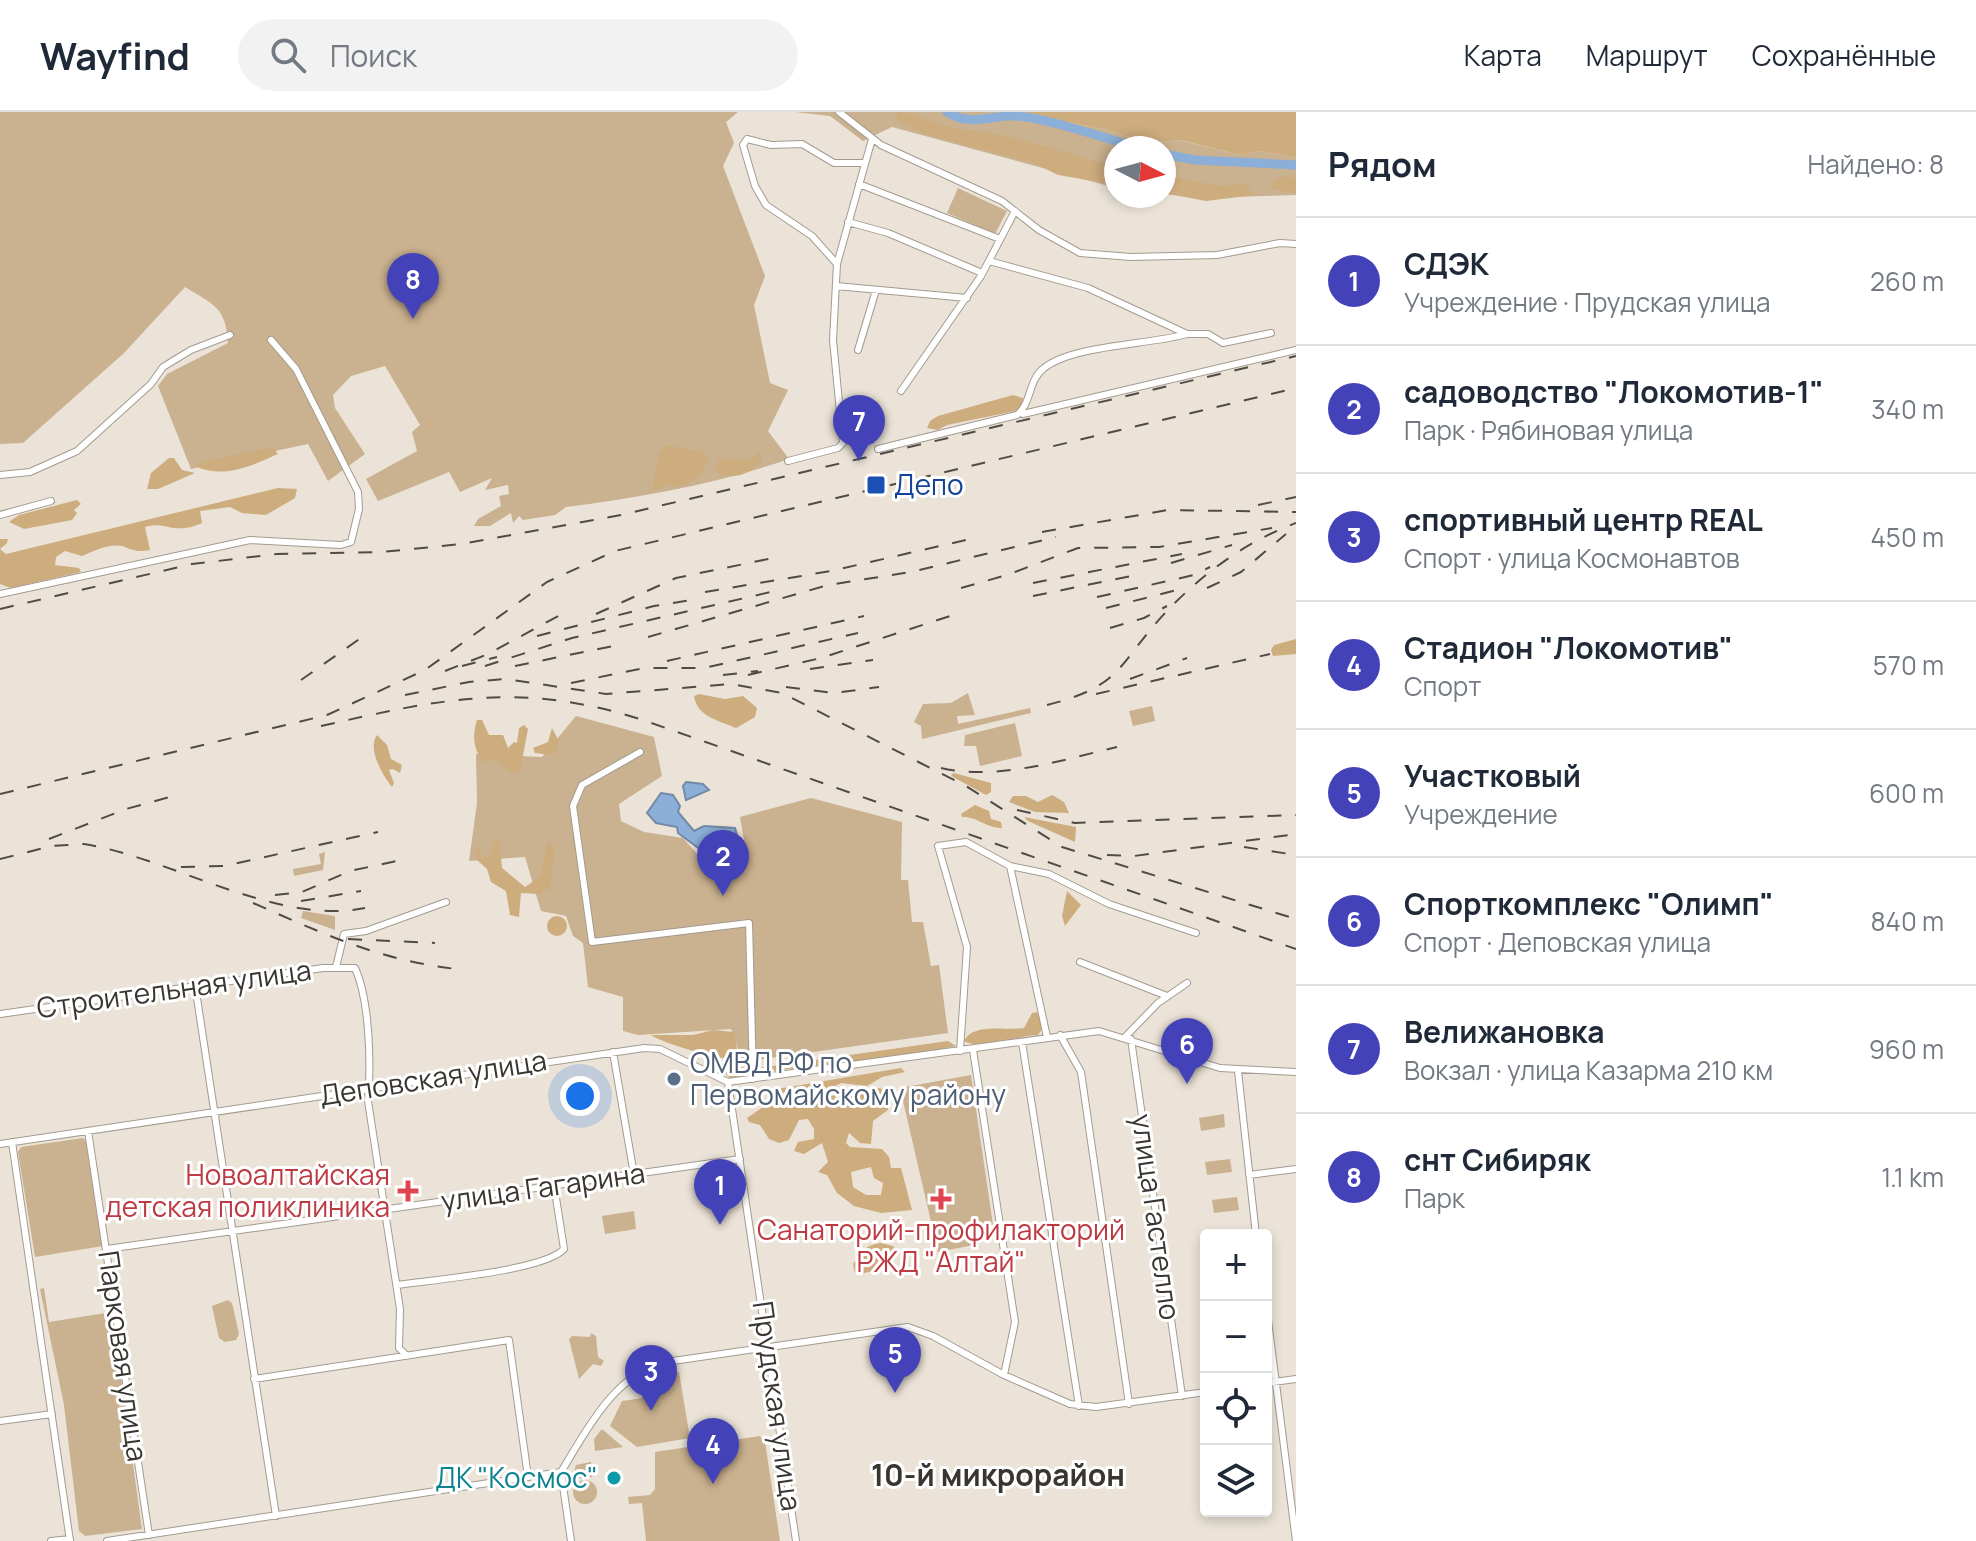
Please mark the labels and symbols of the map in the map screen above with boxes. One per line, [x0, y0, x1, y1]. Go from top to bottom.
north arrow [1104, 136, 1176, 208]
pin: 8 [387, 253, 439, 319]
pin: 7 [833, 395, 885, 461]
place label: Депо [894, 465, 964, 503]
marker: Депо [865, 474, 887, 496]
pin: 2 [697, 830, 749, 896]
street label: Строительная улица [34, 950, 314, 1026]
pin: 6 [1161, 1018, 1213, 1084]
street label: Деповская улица [316, 1040, 549, 1114]
place label: ОМВД РФ по Первомайскому району [690, 1043, 1006, 1113]
marker: ОМВД РФ по Первомайскому району [665, 1070, 683, 1088]
your location [560, 1076, 600, 1116]
street label: улица Гастелло [1124, 1111, 1190, 1322]
street label: улица Гагарина [438, 1153, 647, 1219]
place label: Новоалтайская детская поликлиника [105, 1155, 390, 1225]
pin: 1 [694, 1159, 746, 1225]
marker: Новоалтайская детская поликлиника [397, 1180, 419, 1202]
marker: Санаторий-профилакторий РЖД "Алтай" [930, 1188, 952, 1210]
place label: Санаторий-профилакторий РЖД "Алтай" [757, 1210, 1125, 1280]
street label: Парковая улица [90, 1248, 158, 1464]
street label: Прудская улица [744, 1299, 812, 1513]
pin: 5 [869, 1327, 921, 1393]
pin: 3 [625, 1345, 677, 1411]
pin: 4 [687, 1418, 739, 1484]
district label: 10-й микрорайон [871, 1454, 1125, 1495]
place label: ДК "Космос" [435, 1458, 598, 1496]
marker: ДК "Космос" [605, 1469, 623, 1487]

